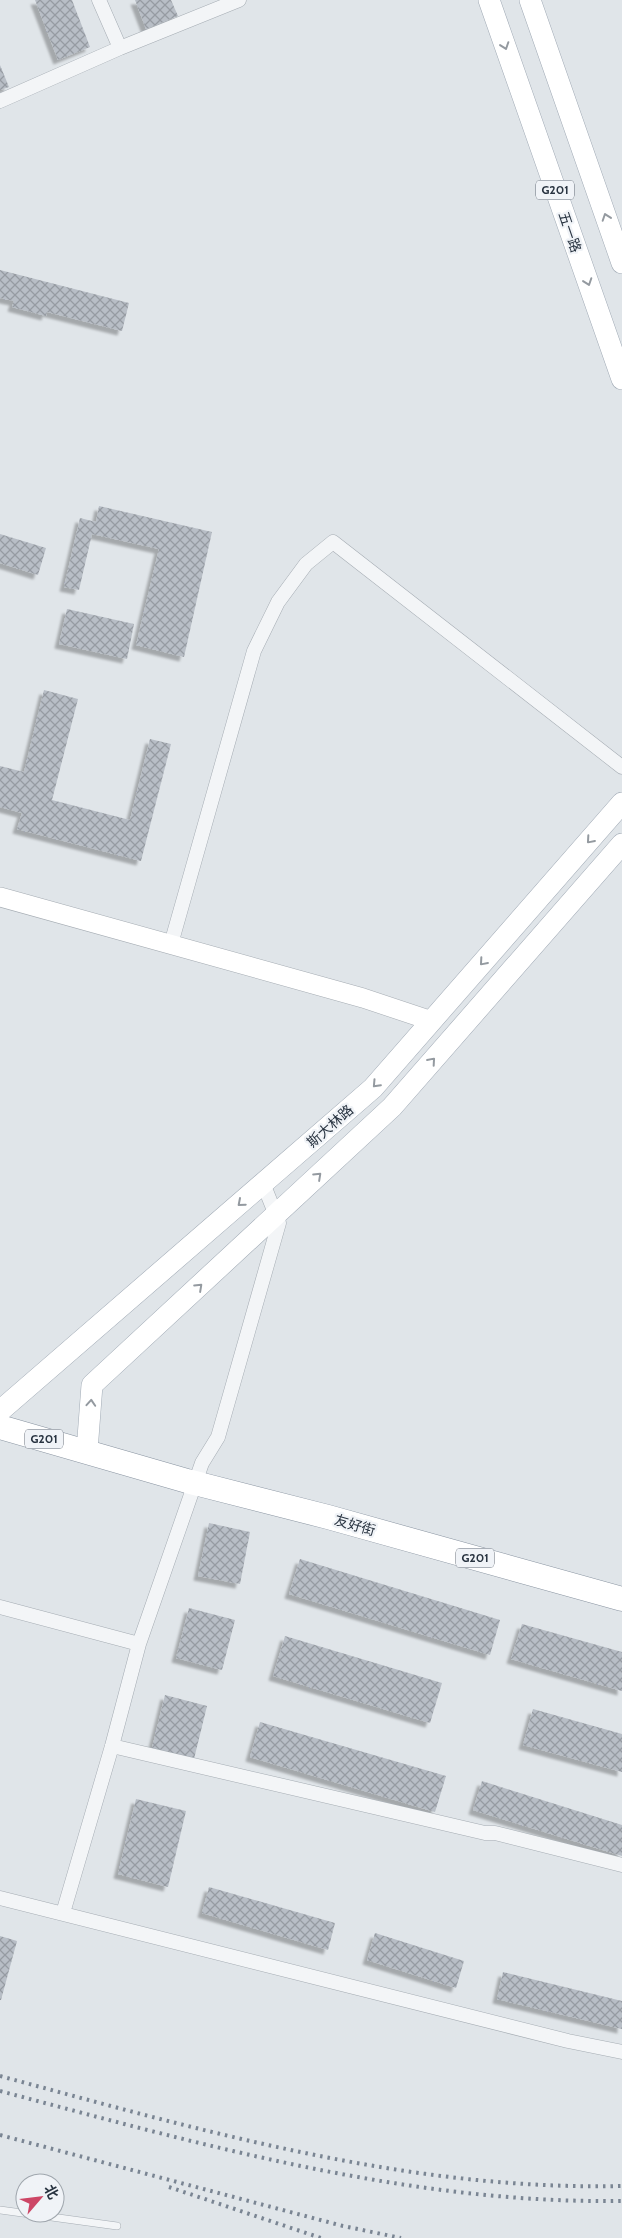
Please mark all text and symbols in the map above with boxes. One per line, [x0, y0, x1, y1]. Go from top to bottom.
one-way arrow [499, 41, 509, 50]
road number: G201 [536, 180, 574, 200]
street label: 五一路 [555, 209, 585, 255]
one-way arrow [602, 213, 612, 222]
one-way arrow [582, 277, 592, 286]
one-way arrow [587, 834, 596, 843]
one-way arrow [480, 956, 489, 965]
one-way arrow [427, 1058, 436, 1067]
one-way arrow [373, 1079, 382, 1088]
street label: 斯大林路 [303, 1101, 357, 1151]
one-way arrow [312, 1173, 321, 1182]
one-way arrow [237, 1197, 246, 1206]
one-way arrow [193, 1284, 202, 1293]
one-way arrow [85, 1398, 96, 1406]
road number: G201 [25, 1430, 63, 1448]
street label: 友好街 [332, 1511, 378, 1539]
road number: G201 [456, 1549, 494, 1568]
north arrow [15, 2173, 65, 2223]
text: 北 [40, 2181, 63, 2202]

